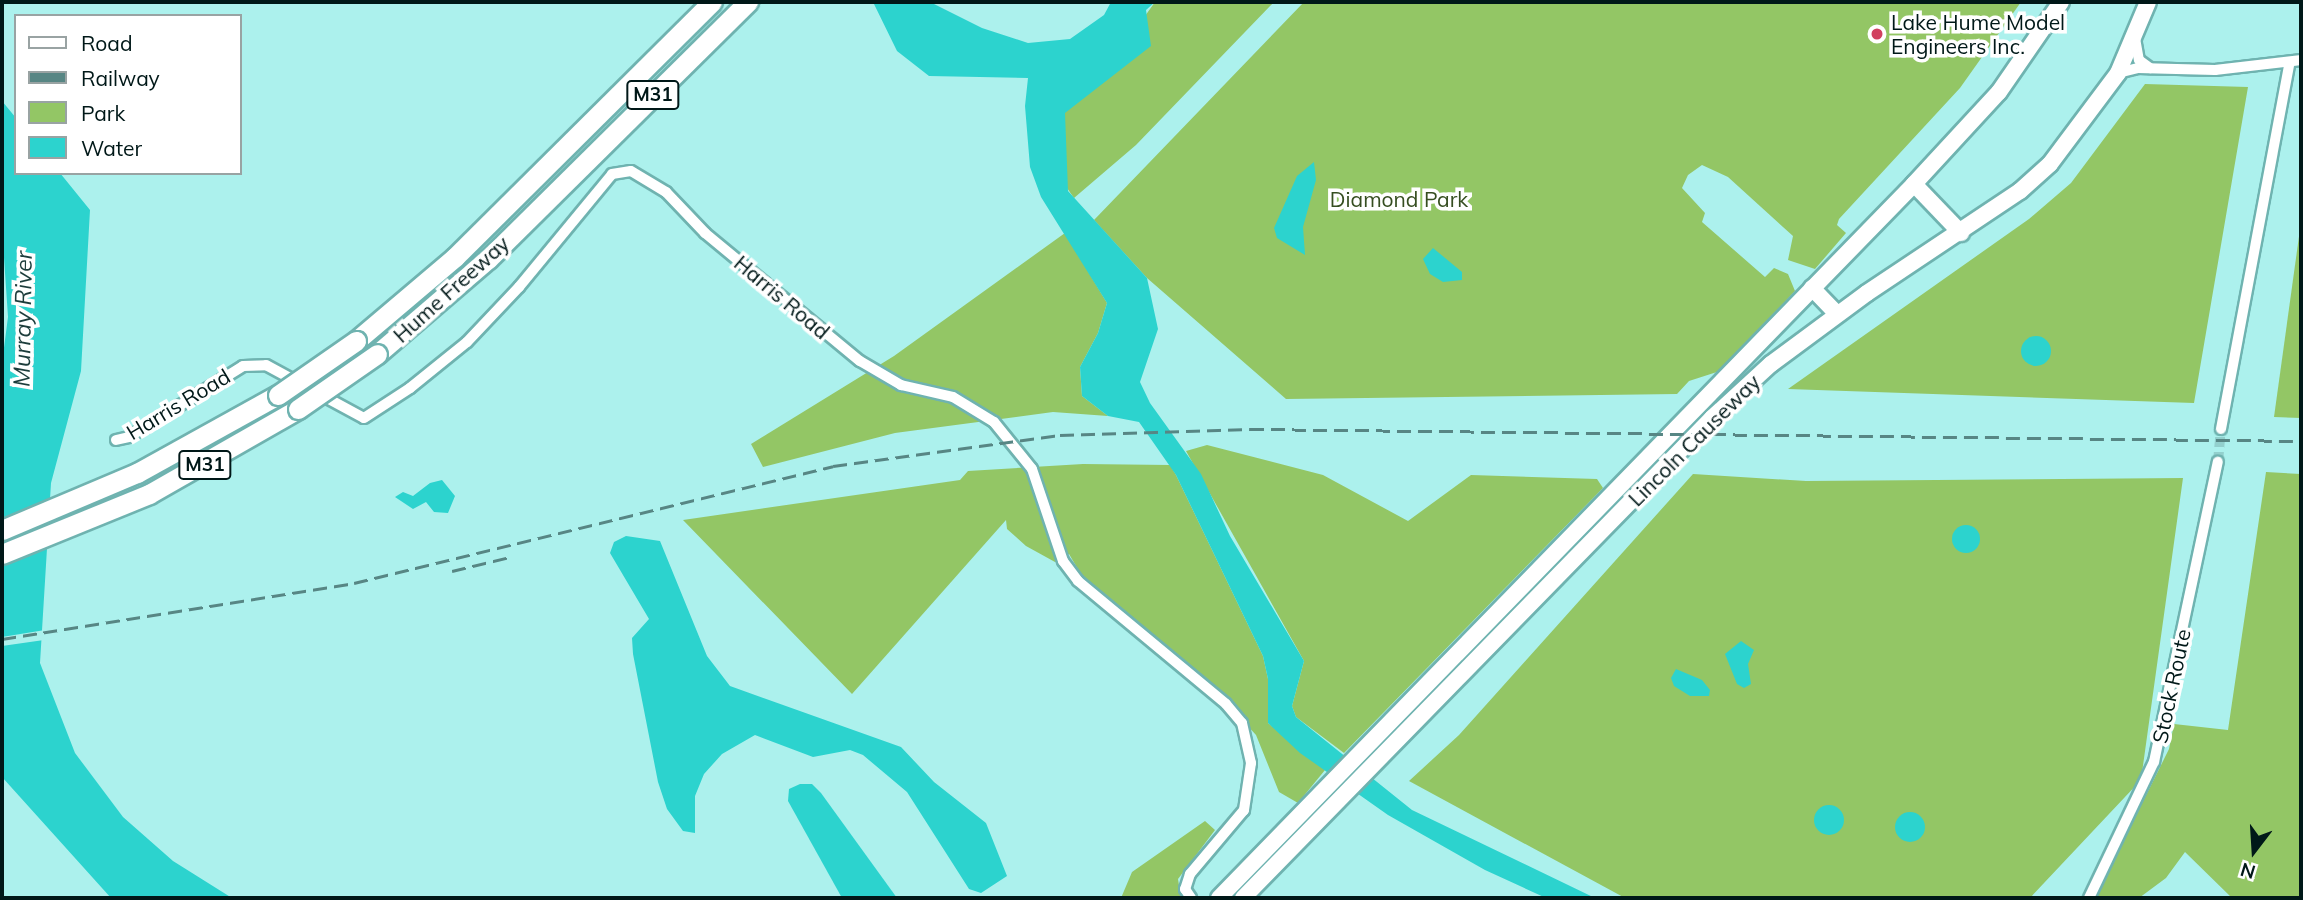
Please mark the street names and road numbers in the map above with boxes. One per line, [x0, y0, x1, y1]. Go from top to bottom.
road number: M31 [625, 80, 681, 110]
street label: Hume Freeway [388, 230, 514, 348]
street label: Harris Road [729, 250, 835, 344]
street label: Harris Road [122, 363, 234, 445]
street label: Lincoln Causeway [1623, 369, 1765, 511]
road number: M31 [177, 450, 233, 480]
street label: Stock Route [2147, 627, 2195, 745]

